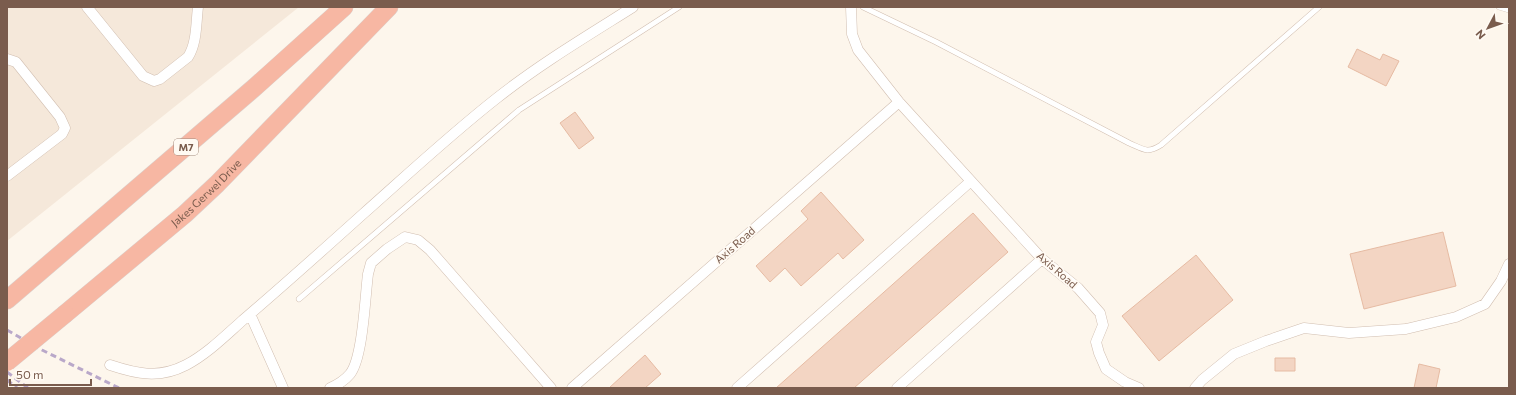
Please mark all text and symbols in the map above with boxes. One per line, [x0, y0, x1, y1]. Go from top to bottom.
north arrow [1468, 8, 1508, 48]
text: N [1472, 28, 1488, 42]
road number: M7 [174, 139, 198, 155]
street label: Jakes Gerwel Drive [168, 156, 244, 230]
street label: Axis Road [712, 224, 757, 266]
street label: Axis Road [1035, 249, 1080, 291]
scale bar [10, 361, 91, 387]
text: 50 m [16, 367, 44, 381]

